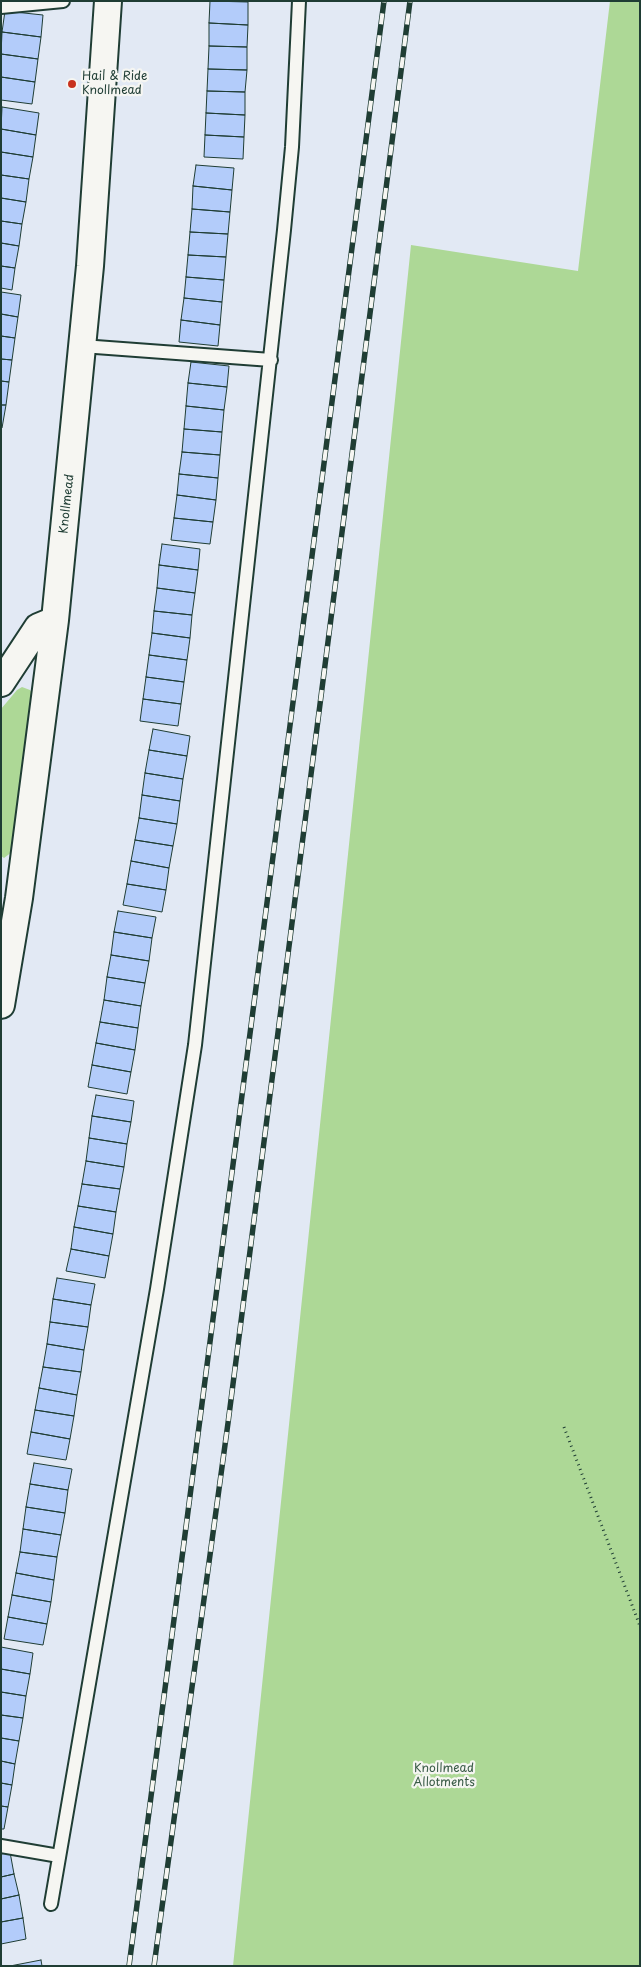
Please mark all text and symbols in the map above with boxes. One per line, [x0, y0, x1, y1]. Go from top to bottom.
place label: Hail & Ride Knollmead [82, 70, 147, 98]
marker: Hail & Ride Knollmead [66, 78, 78, 90]
street label: Knollmead [57, 473, 77, 535]
park label: Knollmead Allotments [413, 1762, 475, 1790]

